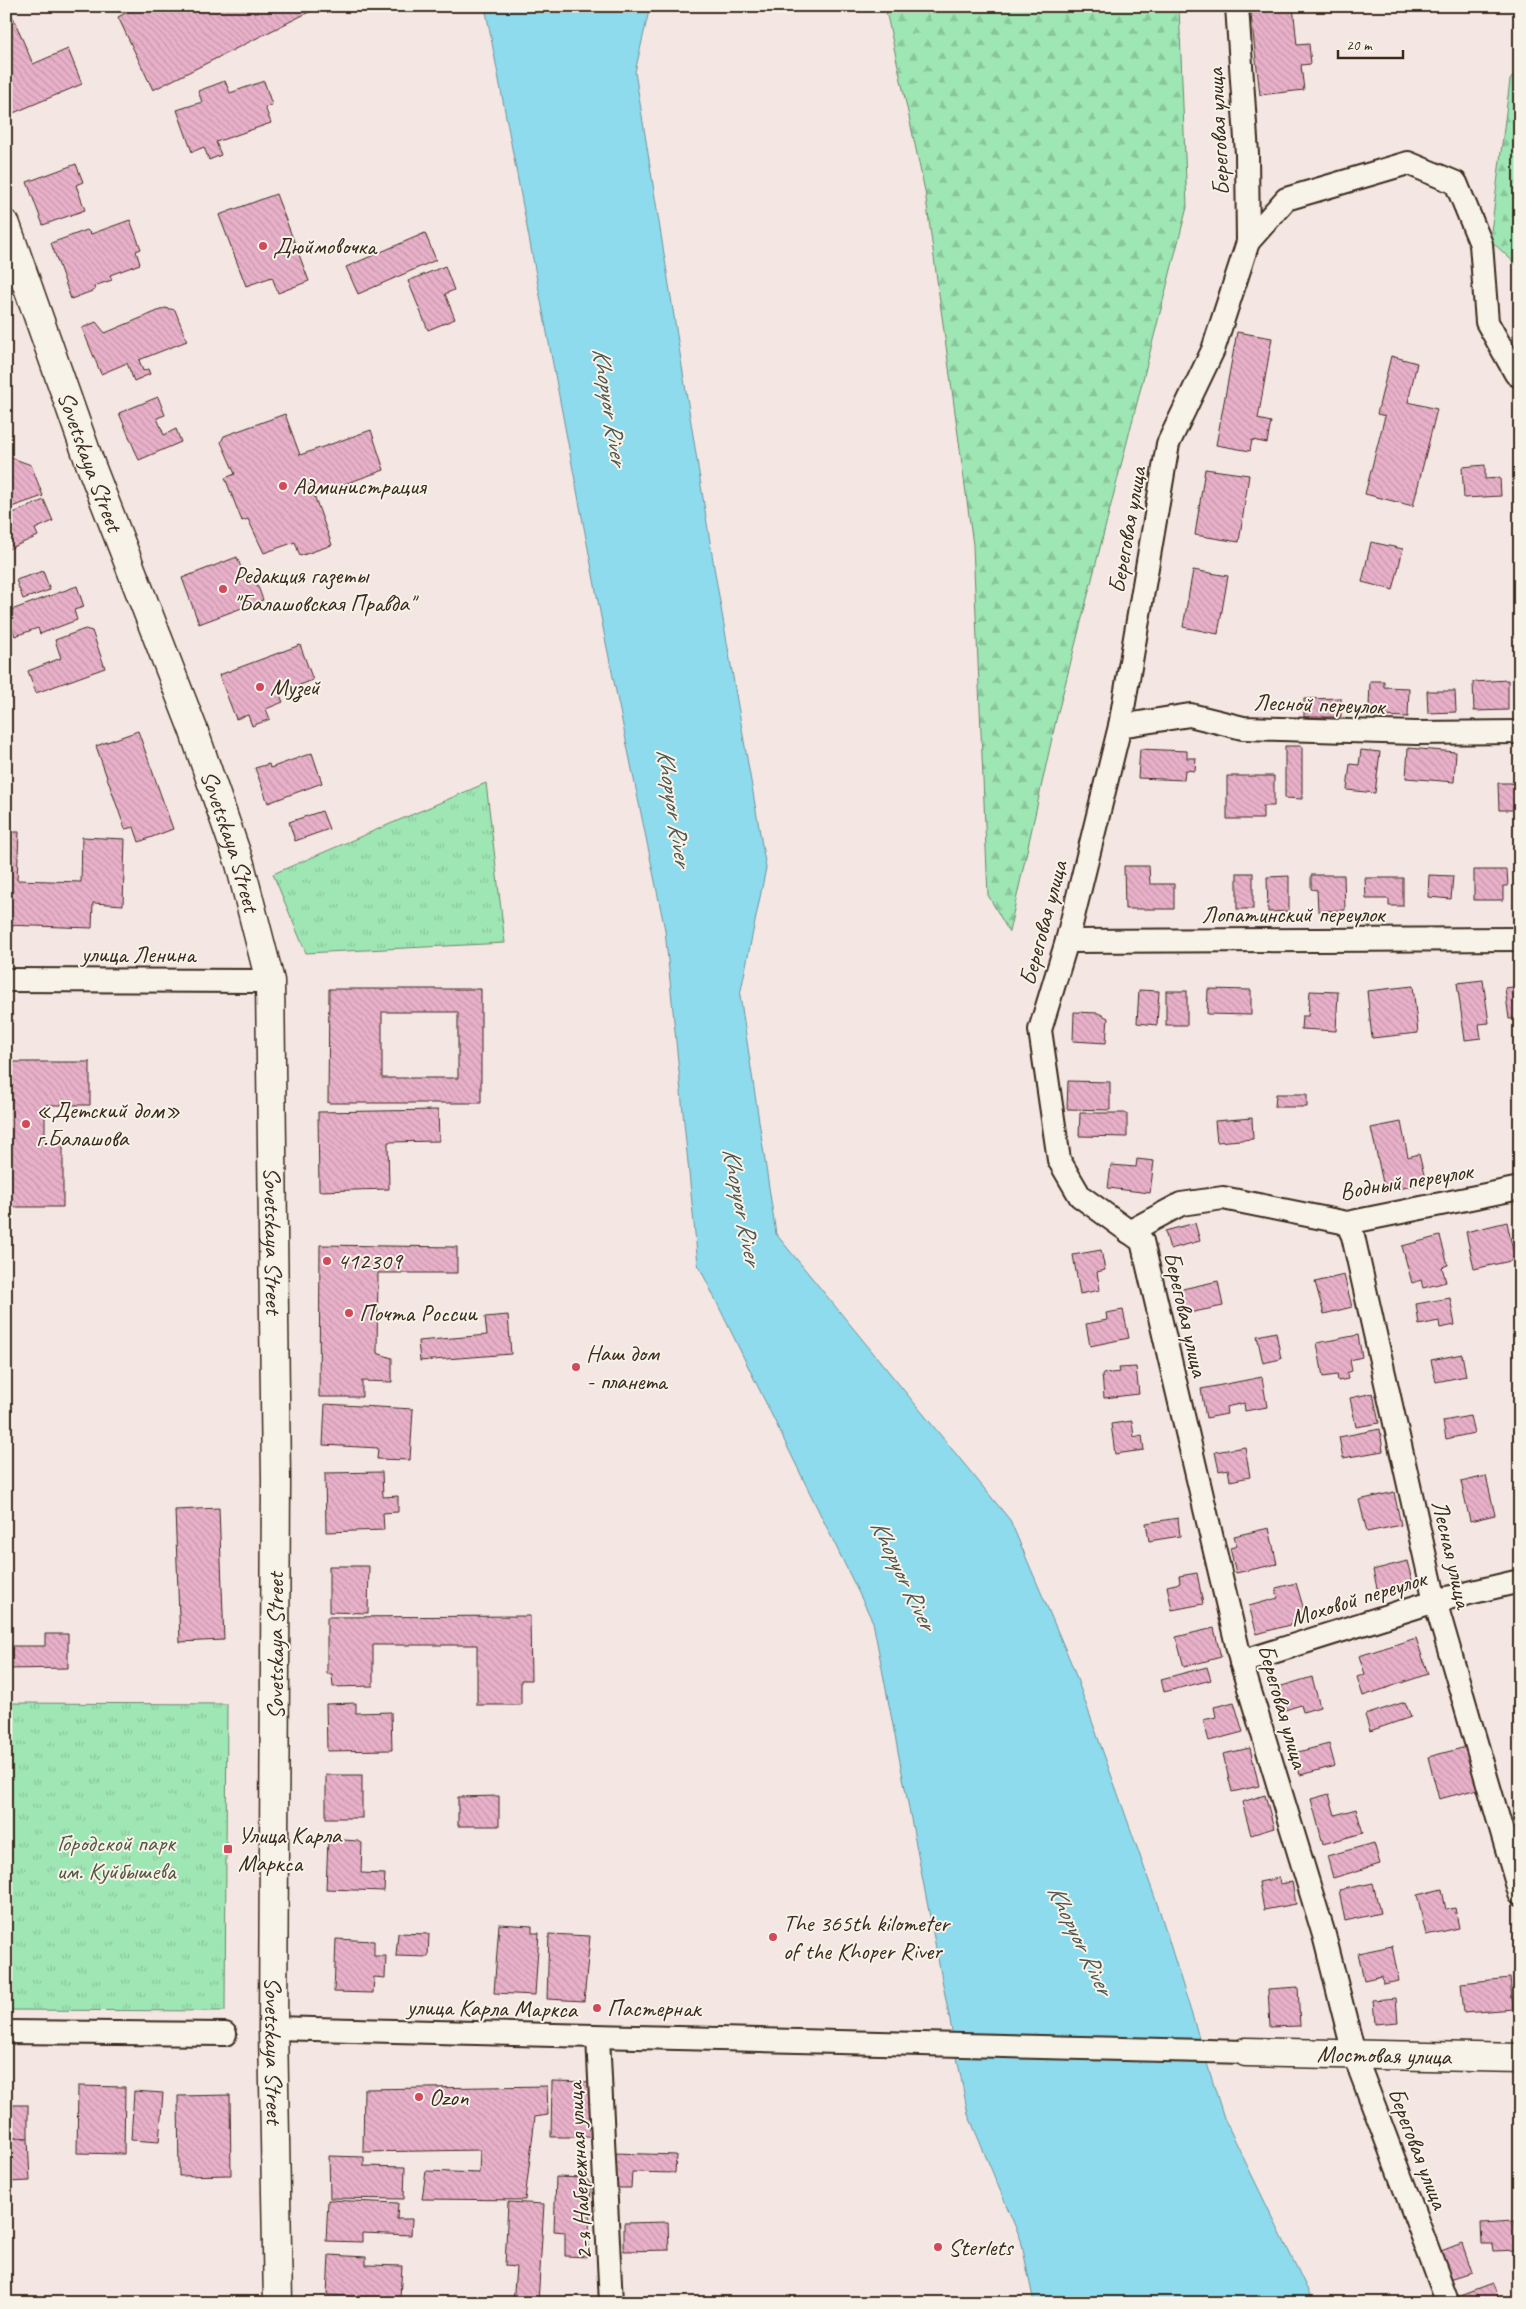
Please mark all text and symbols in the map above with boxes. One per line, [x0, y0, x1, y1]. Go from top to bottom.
scale bar [1338, 28, 1404, 60]
text: 20 m [1346, 36, 1373, 55]
street label: Береговая улица [1200, 66, 1236, 196]
place label: Дюймовочка [273, 231, 378, 261]
marker: Дюймовочка [257, 240, 269, 252]
water label: Khopyor River [585, 345, 636, 471]
street label: Sovetskaya Street [51, 387, 131, 538]
street label: Береговая улица [1101, 463, 1153, 595]
place label: Администрация [293, 471, 427, 501]
marker: Администрация [277, 480, 289, 492]
place label: Редакция газеты "Балашовская Правда" [233, 560, 420, 618]
marker: Редакция газеты "Балашовская Правда" [217, 583, 229, 595]
place label: Музей [270, 672, 322, 703]
marker: Музей [254, 681, 266, 693]
street label: Лесной переулок [1253, 687, 1387, 721]
water label: Khopyor River [649, 746, 700, 872]
street label: Sovetskaya Street [194, 766, 267, 917]
street label: Береговая улица [1012, 856, 1074, 988]
street label: Лопатинский переулок [1202, 899, 1387, 929]
street label: улица Ленина [79, 939, 197, 969]
place label: «Детский дом» г.Балашова [36, 1095, 180, 1153]
marker: «Детский дом» г.Балашова [20, 1118, 32, 1130]
water label: Khopyor River [715, 1145, 770, 1271]
street label: Водный переулок [1338, 1155, 1477, 1206]
street label: Sovetskaya Street [257, 1167, 289, 1316]
place label: 412309 [337, 1246, 404, 1276]
street label: Береговая улица [1157, 1249, 1215, 1381]
marker: 412309 [321, 1255, 333, 1267]
place label: Почта России [359, 1298, 478, 1328]
marker: Почта России [343, 1307, 355, 1319]
place label: Наш дом - планета [586, 1338, 669, 1396]
marker: Наш дом - планета [570, 1361, 582, 1373]
street label: Лесная улица [1425, 1497, 1479, 1613]
water label: Khopyor River [863, 1514, 945, 1638]
street label: Моховой переулок [1287, 1563, 1431, 1633]
street label: Sovetskaya Street [260, 1571, 290, 1719]
street label: Береговая улица [1251, 1641, 1315, 1773]
place label: Улица Карла Маркса [238, 1820, 343, 1878]
park label: Городской парк им. Куйбышева [57, 1828, 177, 1886]
marker: Улица Карла Маркса [222, 1843, 234, 1855]
water label: Khopyor River [1040, 1879, 1122, 2003]
place label: The 365th kilometer of the Khoper River [783, 1908, 951, 1966]
marker: The 365th kilometer of the Khoper River [767, 1931, 779, 1943]
street label: Sovetskaya Street [258, 1977, 290, 2126]
street label: улица Карла Маркса [405, 1991, 579, 2025]
place label: Пастернак [607, 1993, 703, 2023]
marker: Пастернак [591, 2002, 603, 2014]
street label: Мостовая улица [1317, 2039, 1453, 2072]
street label: 2-я Набережная улица [559, 2079, 599, 2261]
place label: Ozon [429, 2082, 469, 2112]
street label: Береговая улица [1381, 2083, 1455, 2214]
marker: Ozon [413, 2091, 425, 2103]
place label: Sterlets [948, 2232, 1014, 2262]
marker: Sterlets [932, 2241, 944, 2253]

